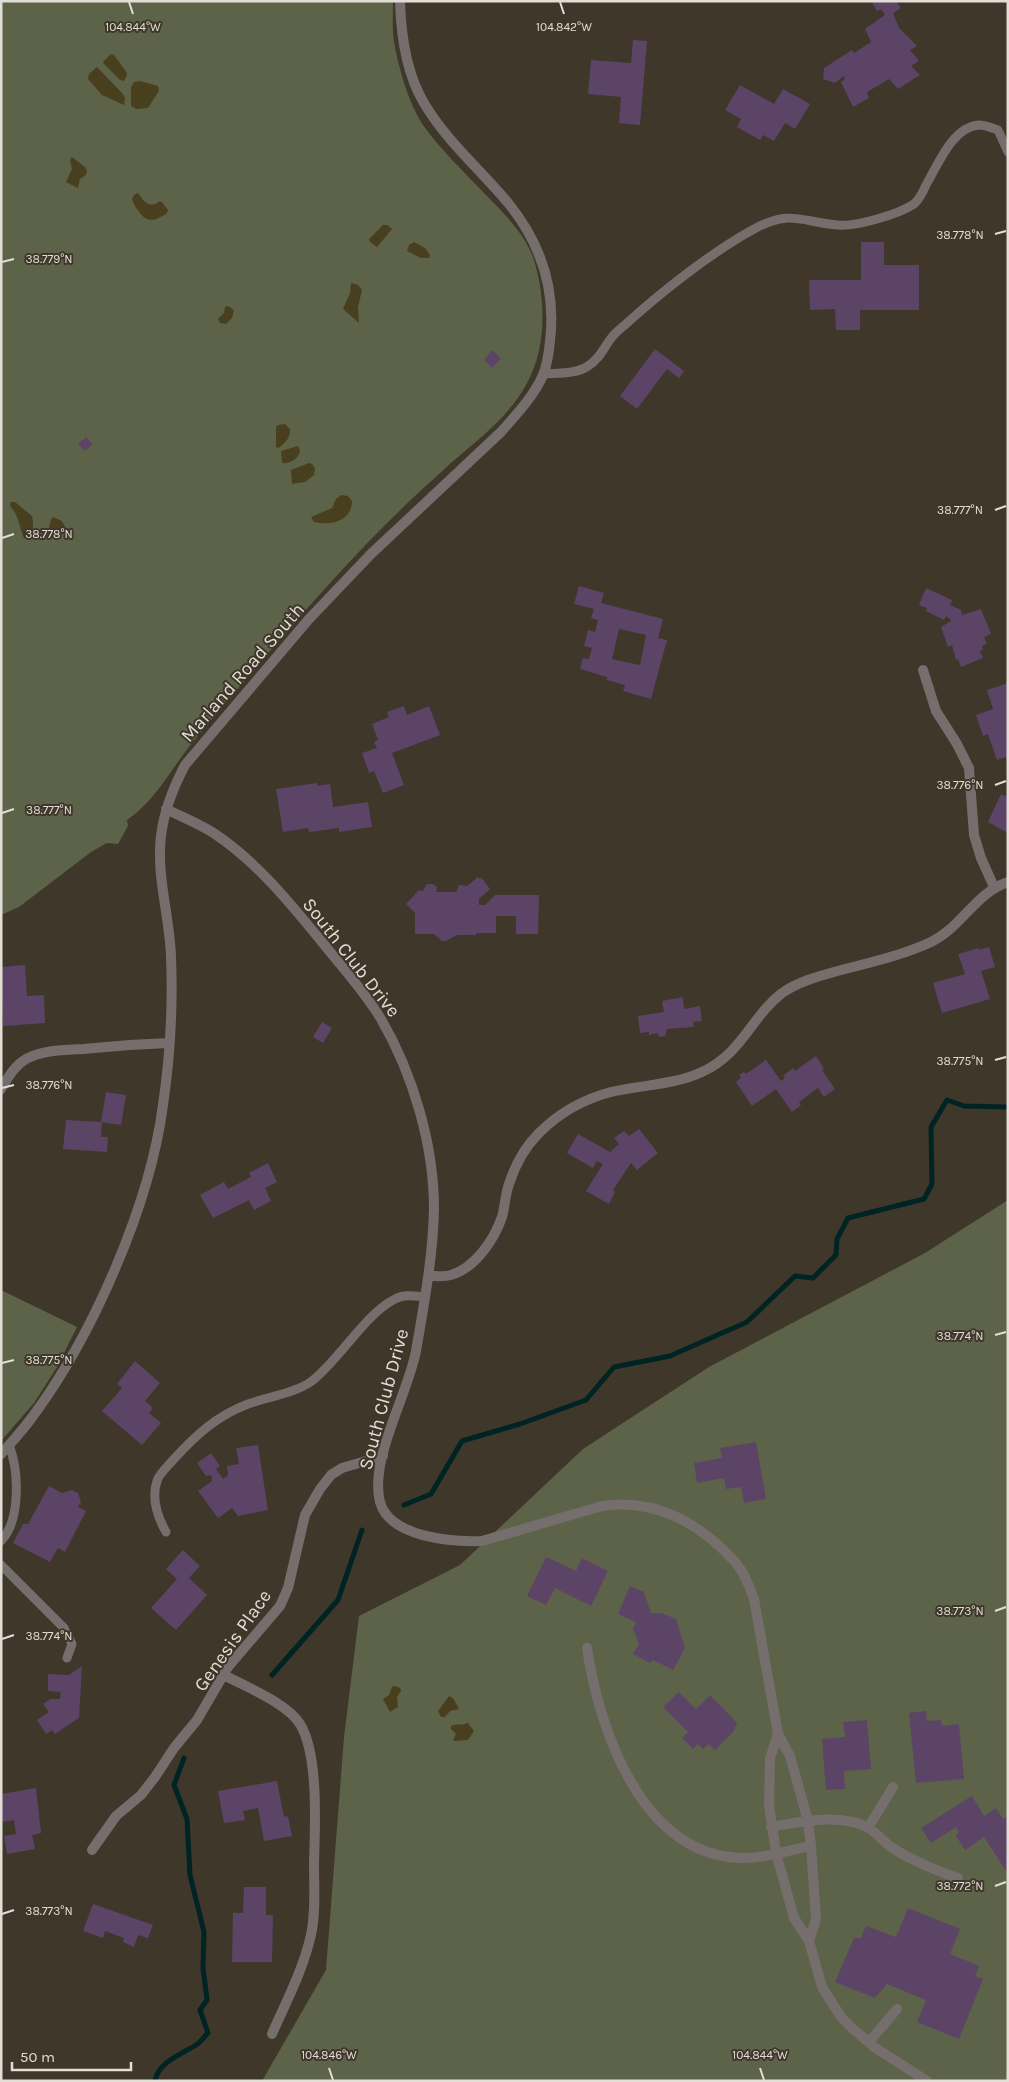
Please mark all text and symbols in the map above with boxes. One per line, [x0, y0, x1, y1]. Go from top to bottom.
text: 104.844°W [105, 20, 161, 34]
text: 104.842°W [536, 20, 592, 34]
text: 38.778°N [936, 228, 984, 242]
text: 38.779°N [25, 252, 73, 266]
text: 38.777°N [937, 503, 983, 517]
text: 38.778°N [25, 527, 73, 541]
street label: Marland Road South [176, 599, 309, 747]
text: 38.776°N [936, 778, 984, 792]
text: 38.777°N [26, 803, 72, 817]
street label: South Club Drive [298, 894, 405, 1022]
text: 38.775°N [937, 1054, 983, 1068]
text: 38.776°N [25, 1078, 73, 1092]
street label: South Club Drive [355, 1326, 413, 1472]
text: 38.774°N [937, 1329, 983, 1343]
text: 38.775°N [26, 1353, 72, 1367]
street label: Genesis Place [190, 1585, 276, 1696]
text: 38.773°N [936, 1604, 984, 1618]
text: 38.774°N [26, 1629, 72, 1643]
text: 38.772°N [936, 1879, 984, 1893]
text: 38.773°N [25, 1904, 73, 1918]
scale bar [12, 2040, 131, 2072]
text: 50 m [20, 2048, 55, 2066]
text: 104.846°W [301, 2048, 357, 2062]
text: 104.844°W [732, 2048, 788, 2062]

